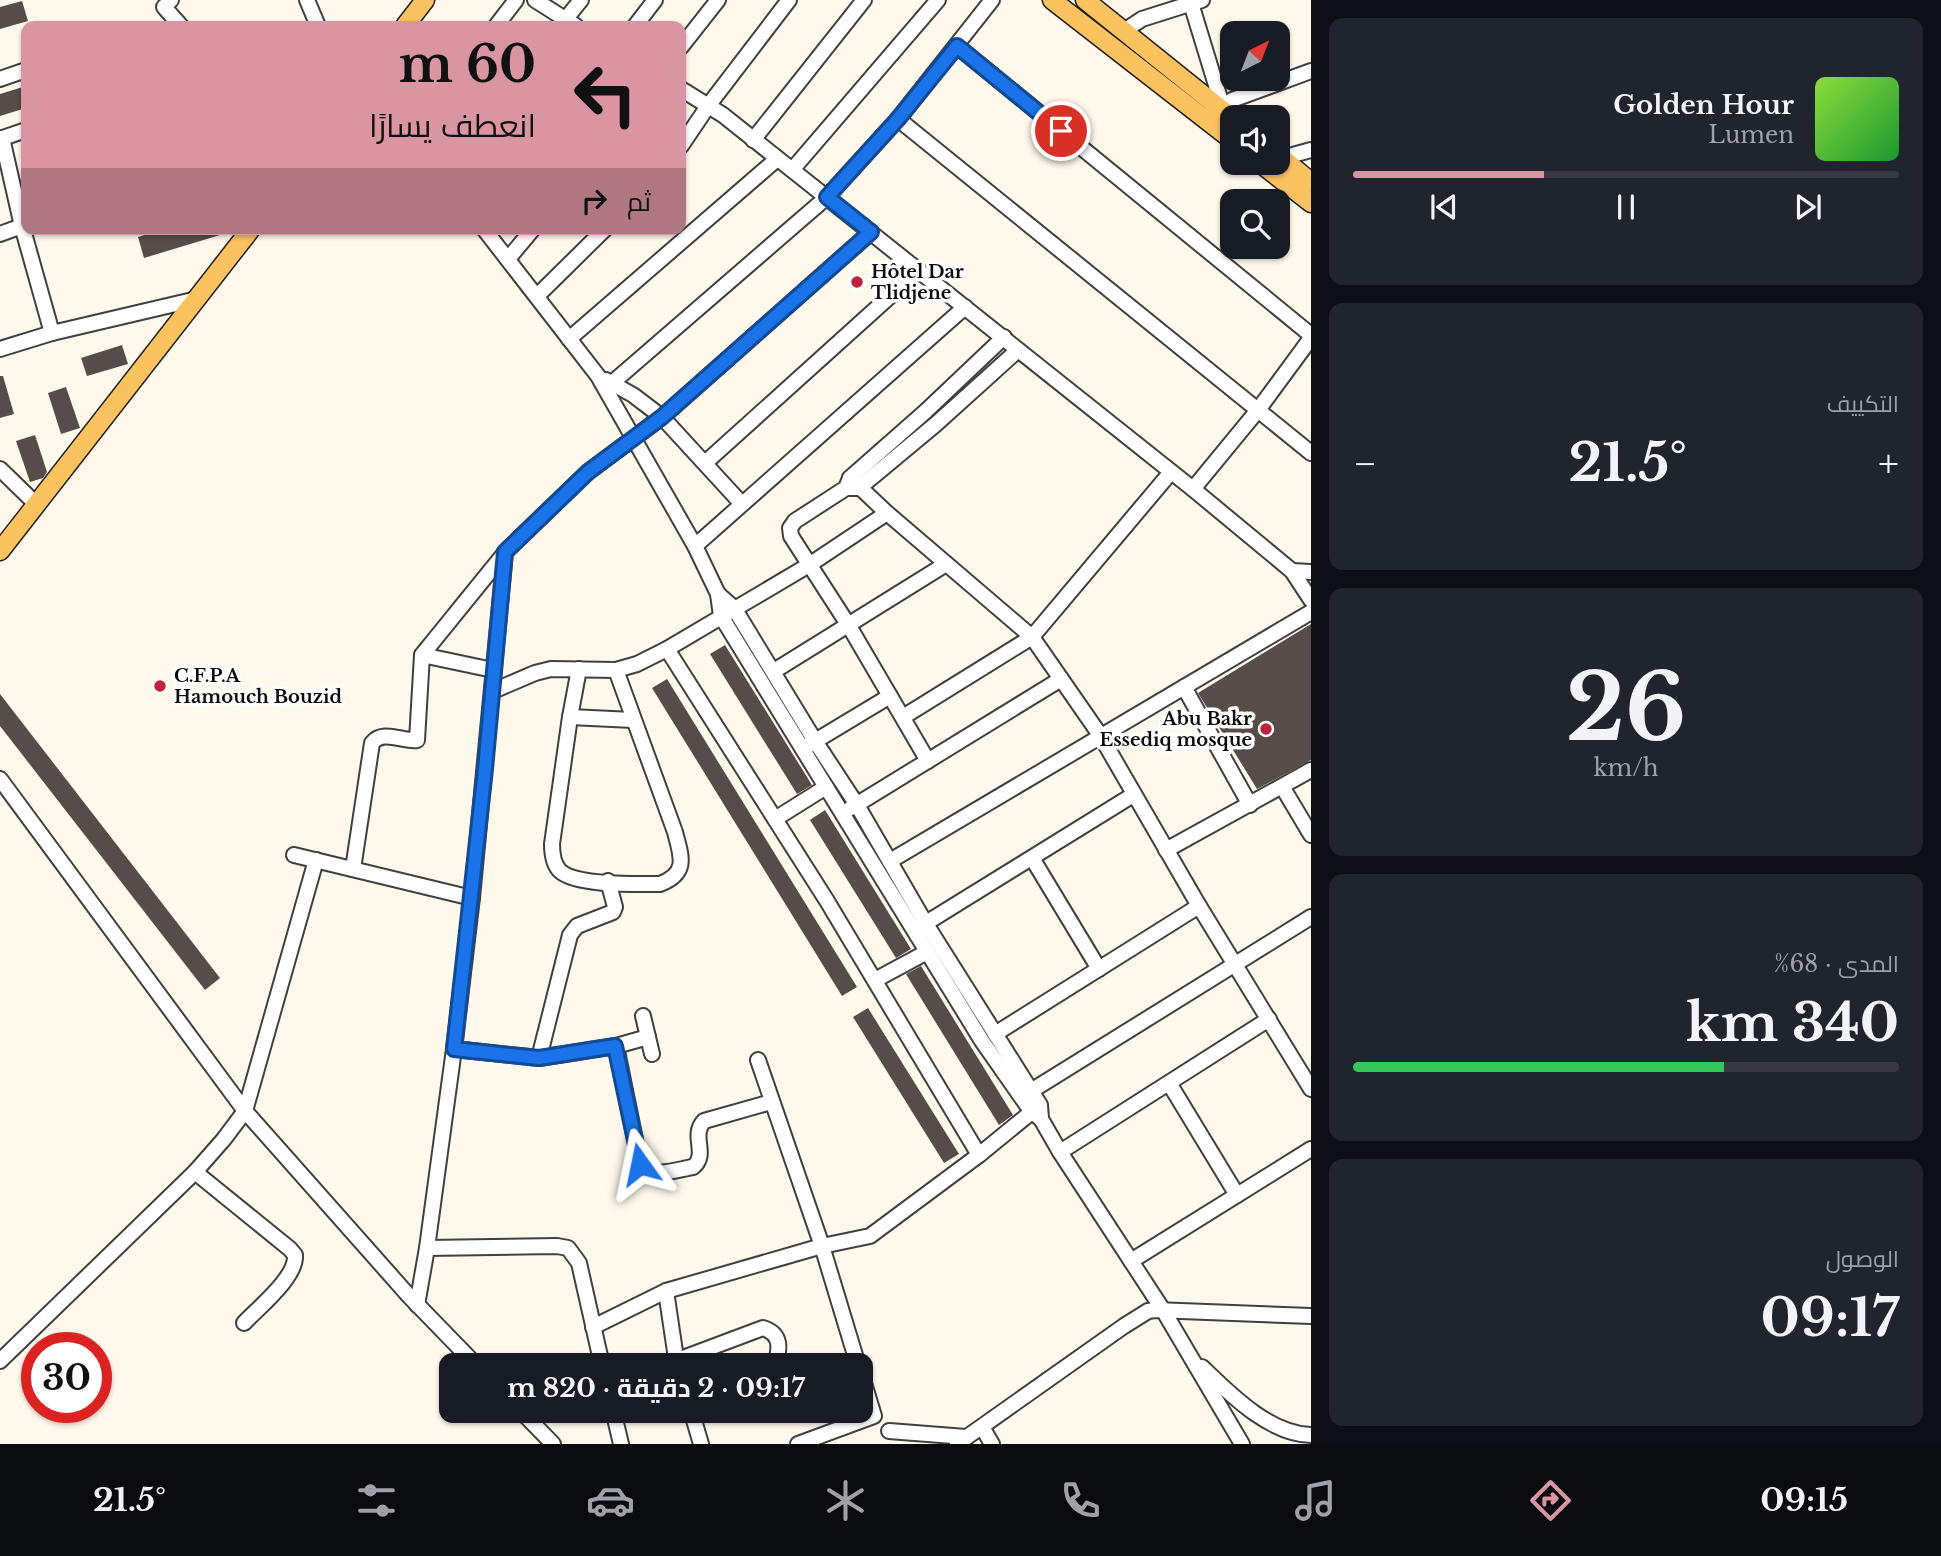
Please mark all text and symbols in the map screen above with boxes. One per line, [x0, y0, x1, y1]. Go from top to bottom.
north arrow [1220, 21, 1290, 91]
map controls [1220, 21, 1290, 259]
text: 60 m [399, 34, 536, 95]
icon: left [560, 49, 651, 140]
text: Golden Hour [1613, 89, 1794, 121]
pin [1031, 101, 1091, 161]
button: sound [1220, 105, 1290, 175]
text: انعطف يسارًا [369, 106, 536, 146]
icon: arrive [1042, 112, 1080, 150]
text: Lumen [1708, 121, 1794, 149]
icon: right [575, 182, 613, 220]
text: ثم [627, 186, 651, 218]
icon: previous [1425, 188, 1463, 226]
icon: pause [1607, 188, 1645, 226]
icon: next [1789, 188, 1827, 226]
button: search [1220, 189, 1290, 259]
place label: Hôtel Dar Tlidjene [871, 261, 964, 304]
marker: Hôtel Dar Tlidjene [849, 274, 865, 290]
text: التكييف [1827, 390, 1899, 418]
text: 21.5° [1568, 431, 1687, 495]
text: − [1353, 440, 1377, 487]
text: + [1878, 440, 1899, 487]
text: 26 [1566, 652, 1686, 765]
place label: C.F.P.A Hamouch Bouzid [174, 665, 342, 708]
marker: C.F.P.A Hamouch Bouzid [152, 678, 168, 694]
place label: Abu Bakr Essediq mosque [1099, 708, 1252, 751]
marker: Abu Bakr Essediq mosque [1258, 721, 1274, 737]
text: km/h [1593, 754, 1659, 782]
text: المدى · 68% [1774, 950, 1899, 978]
text: 340 km [1686, 991, 1899, 1055]
position arrow [603, 1127, 677, 1201]
text: الوصول [1826, 1245, 1899, 1273]
text: 09:17 [1760, 1286, 1899, 1350]
speed limit sign: 30 [21, 1332, 112, 1423]
text: 09:17 · 2 دقيقة · 820 m [507, 1372, 805, 1404]
icon: filters [352, 1476, 401, 1525]
icon: car [586, 1476, 635, 1525]
icon: climate [821, 1476, 870, 1525]
icon: phone [1056, 1476, 1105, 1525]
icon: music [1291, 1476, 1340, 1525]
icon: directions [1526, 1476, 1575, 1525]
text: 21.5° [93, 1480, 166, 1520]
text: 09:15 [1760, 1480, 1848, 1520]

